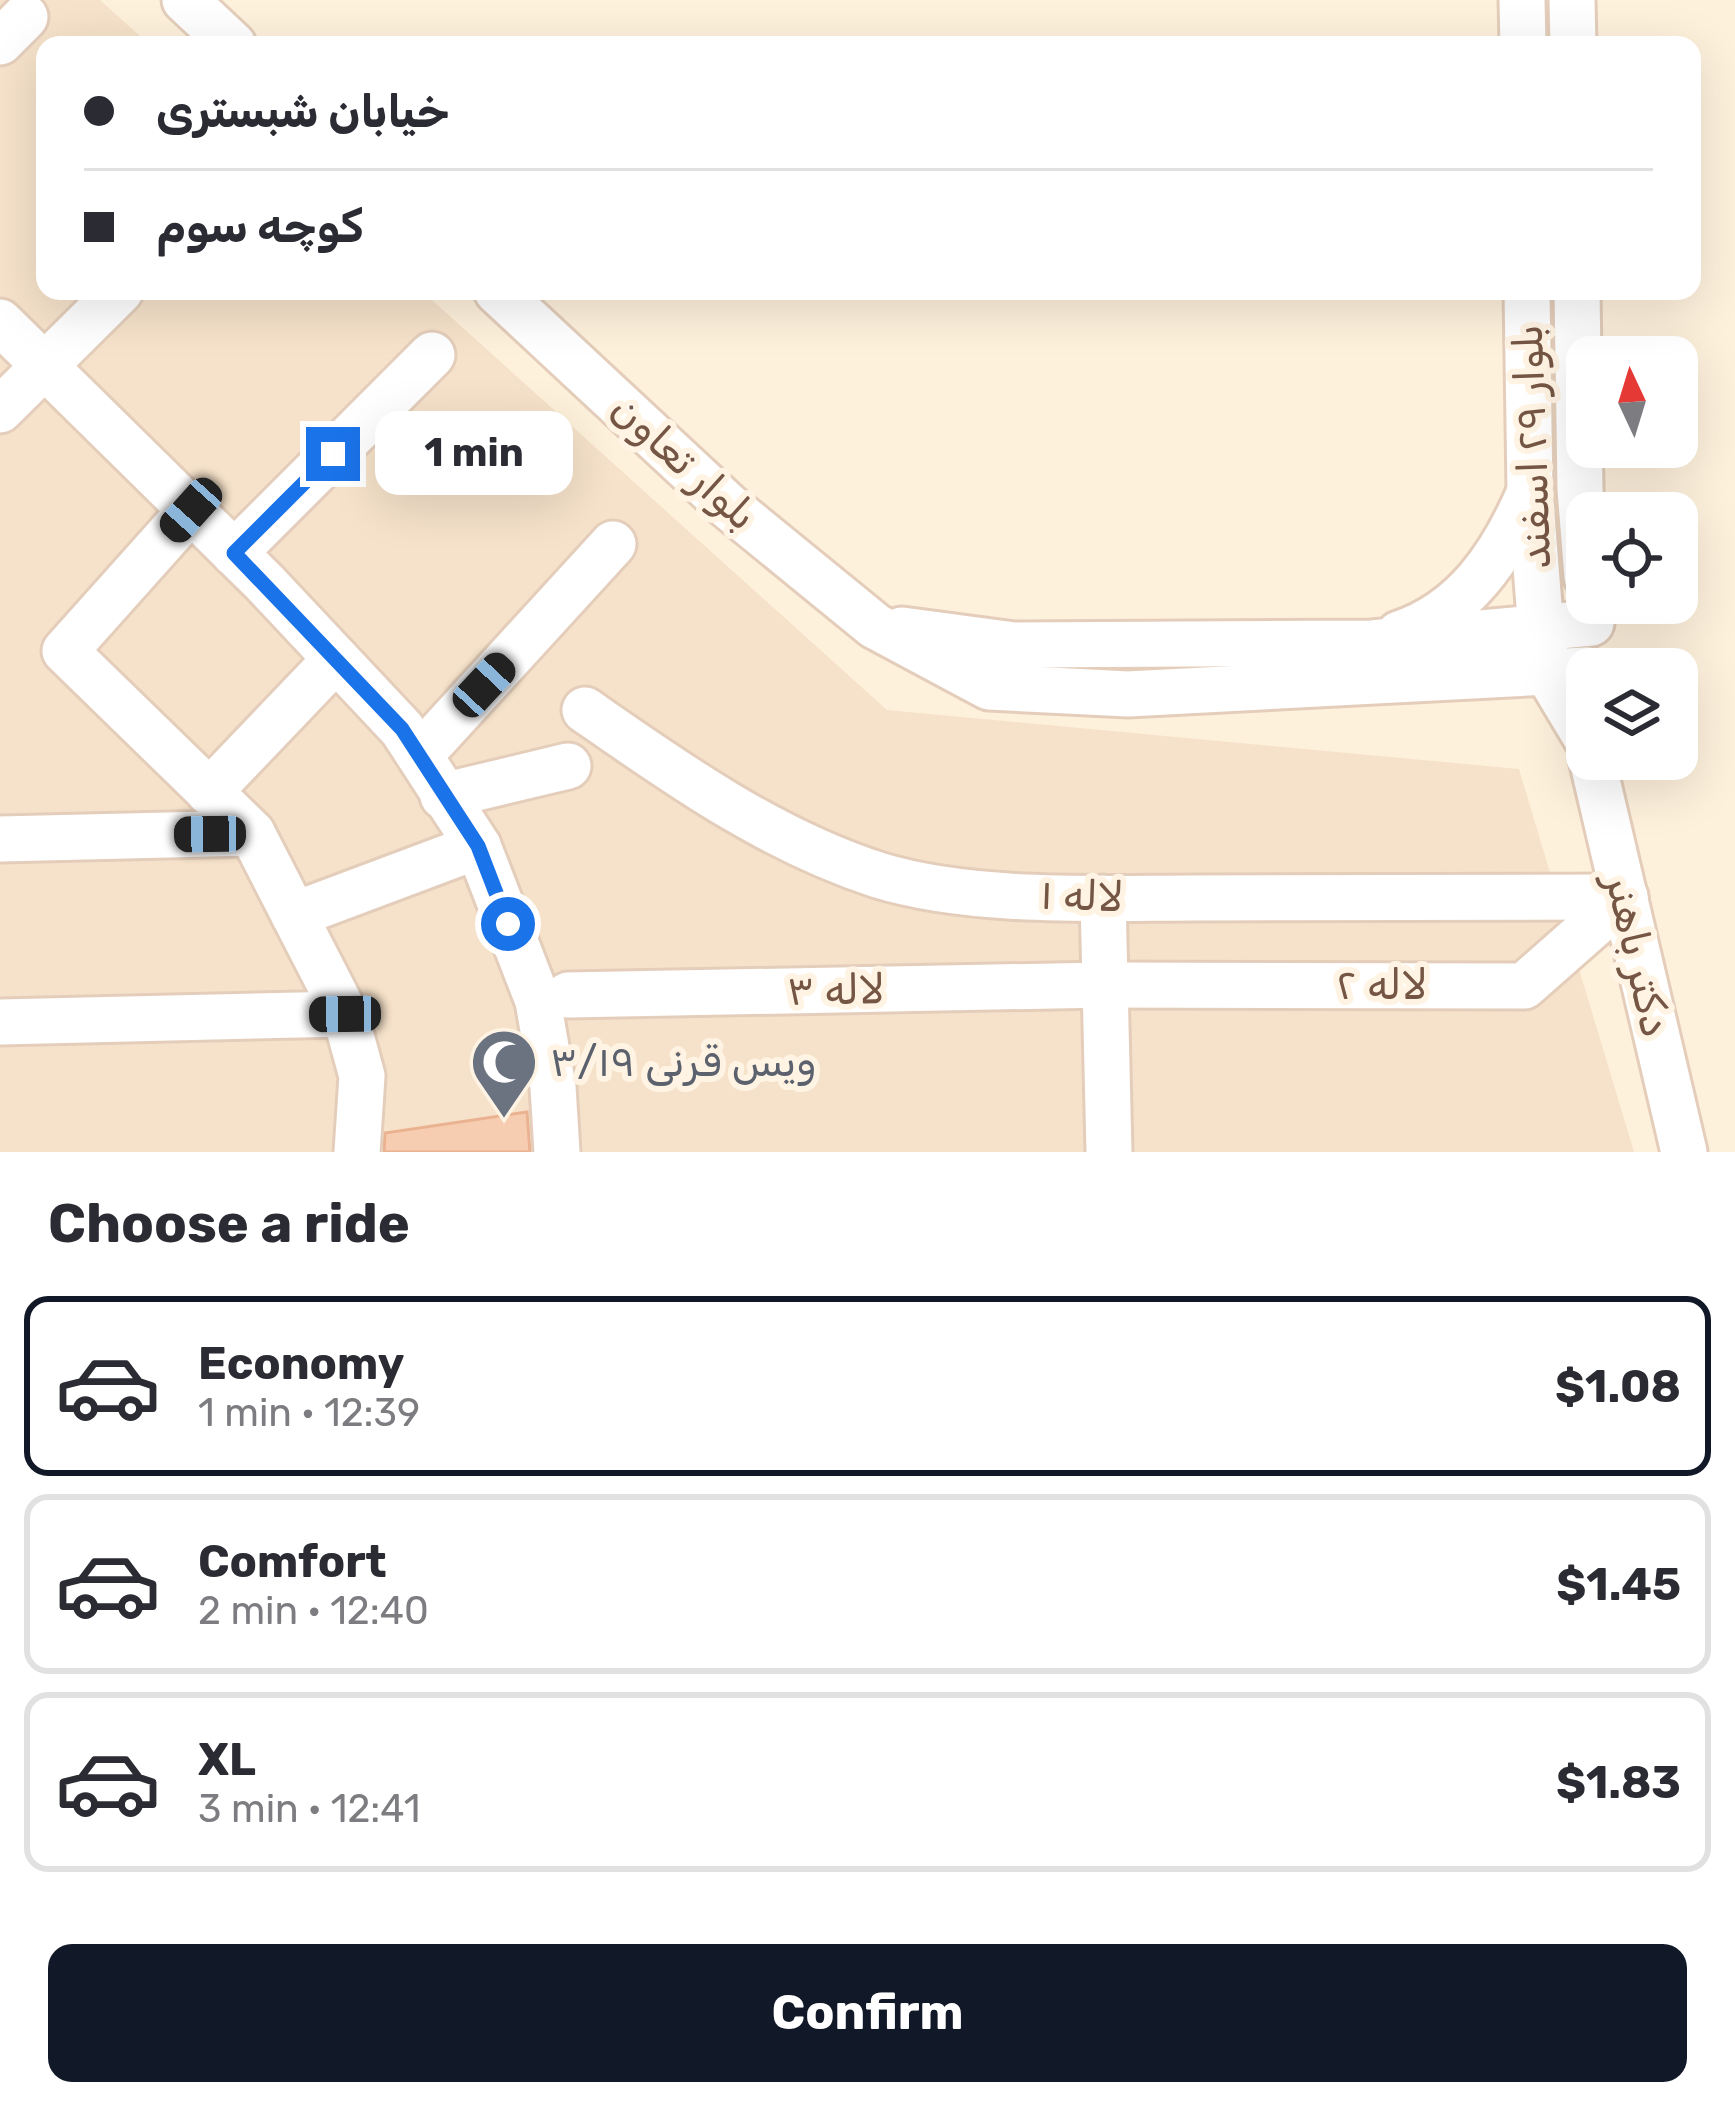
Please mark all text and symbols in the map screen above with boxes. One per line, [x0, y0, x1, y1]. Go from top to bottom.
text: خیابان شبستری [156, 85, 450, 138]
text: کوچه سوم [156, 200, 364, 253]
street label: بلوار ۲۹ اسفند [1503, 324, 1561, 570]
north arrow [1566, 336, 1698, 468]
map controls [1566, 336, 1698, 780]
street label: بلوار تعاون [601, 384, 767, 540]
callout: 1 min [375, 412, 573, 496]
route end [306, 427, 360, 481]
text: 1 min [424, 430, 524, 476]
car [154, 471, 228, 549]
button: locate [1566, 492, 1698, 624]
car [446, 646, 522, 724]
button: layers [1566, 648, 1698, 780]
car [174, 815, 246, 853]
street label: دکتر باهنر [1594, 866, 1681, 1041]
street label: لاله ۱ [1039, 870, 1125, 922]
route start [481, 897, 535, 951]
street label: لاله ۲ [1336, 960, 1428, 1010]
street label: لاله ۳ [786, 964, 886, 1016]
car [309, 995, 381, 1033]
mosque icon: ویس قرنی ۳/۱۹ [469, 1027, 539, 1121]
place label: ویس قرنی ۳/۱۹ [550, 1037, 816, 1087]
text: Choose a ride [48, 1192, 410, 1256]
icon: car [54, 1332, 162, 1440]
text: Economy [198, 1337, 404, 1390]
text: $1.08 [1555, 1360, 1681, 1413]
text: 1 min · 12:39 [198, 1390, 420, 1436]
icon: car [54, 1530, 162, 1638]
text: Comfort [198, 1535, 387, 1588]
text: $1.45 [1556, 1558, 1681, 1611]
text: 2 min · 12:40 [198, 1588, 429, 1634]
icon: car [54, 1728, 162, 1836]
text: XL [198, 1733, 256, 1786]
text: $1.83 [1556, 1756, 1681, 1809]
text: 3 min · 12:41 [198, 1786, 420, 1832]
button: Confirm [48, 1944, 1687, 2082]

